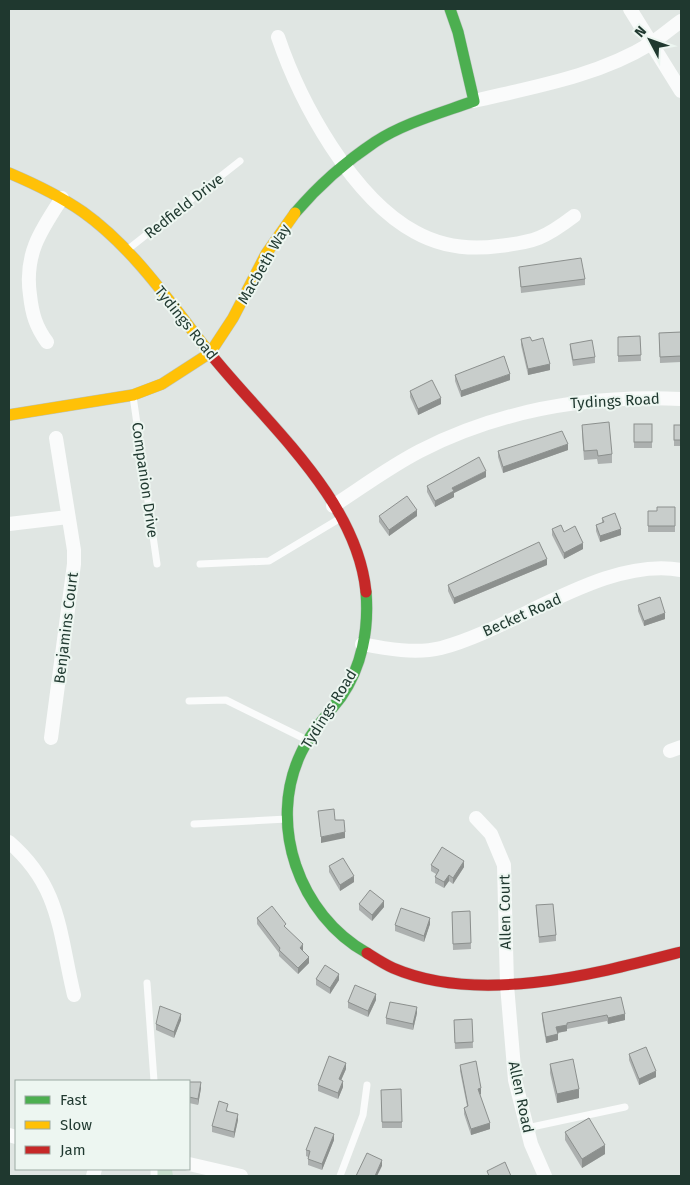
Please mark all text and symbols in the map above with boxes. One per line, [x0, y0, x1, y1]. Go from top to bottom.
north arrow [625, 15, 675, 65]
text: N [631, 23, 650, 41]
street label: Redfield Drive [141, 170, 227, 242]
street label: Macbeth Way [234, 220, 294, 307]
street label: Tydings Road [151, 282, 221, 364]
street label: Tydings Road [570, 390, 660, 412]
street label: Companion Drive [128, 421, 162, 539]
street label: Benjamins Court [50, 571, 82, 685]
street label: Becket Road [480, 590, 564, 640]
street label: Tydings Road [298, 666, 360, 752]
street label: Allen Court [495, 874, 515, 950]
street label: Allen Road [505, 1060, 537, 1134]
legend [15, 1080, 190, 1170]
text: Fast [60, 1091, 87, 1109]
text: Slow [60, 1116, 92, 1134]
text: Jam [60, 1141, 86, 1159]

